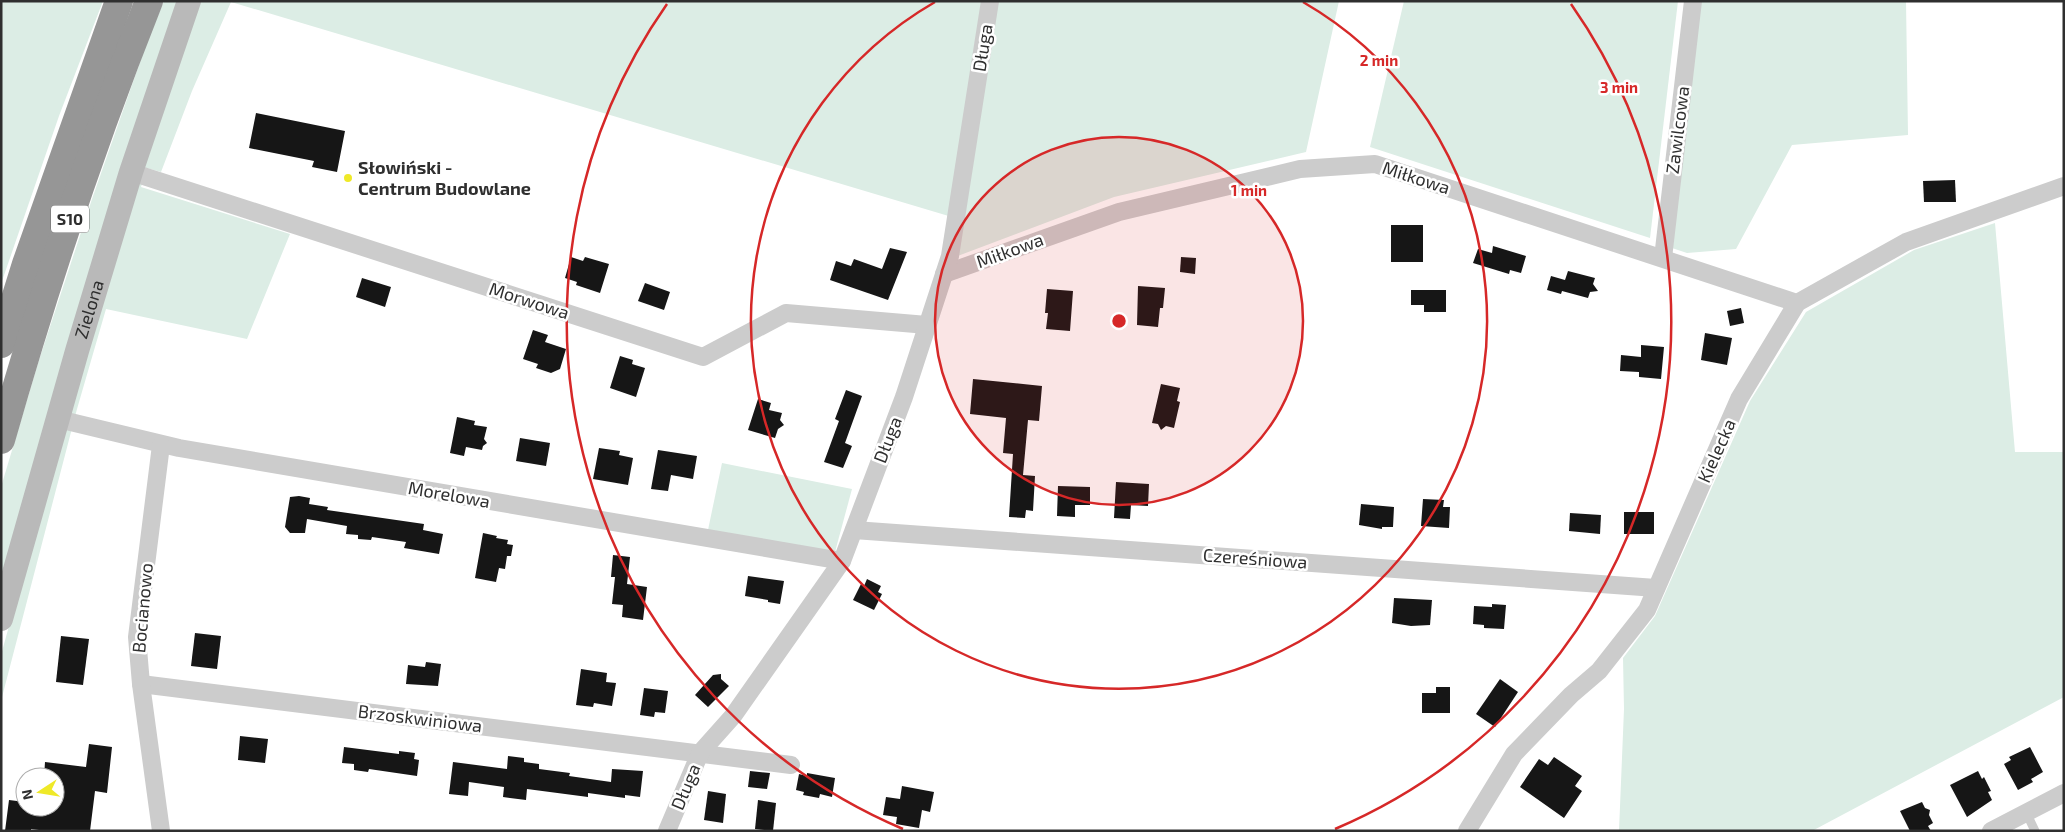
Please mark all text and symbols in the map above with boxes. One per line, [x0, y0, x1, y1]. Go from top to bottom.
street label: Długa [967, 22, 997, 73]
text: 2 min [1360, 51, 1398, 69]
text: 3 min [1600, 78, 1638, 96]
street label: Zawilcowa [1661, 85, 1693, 175]
place label: Słowiński - Centrum Budowlane [358, 156, 531, 199]
street label: Miłkowa [1380, 156, 1453, 198]
marker: Słowiński - Centrum Budowlane [342, 172, 354, 184]
text: 1 min [1231, 181, 1267, 199]
road number: S10 [51, 205, 89, 232]
street label: Miłkowa [973, 228, 1046, 272]
street label: Zielona [69, 277, 108, 341]
street label: Morwowa [487, 277, 572, 323]
centre of rings [1110, 312, 1128, 330]
street label: Długa [868, 413, 906, 466]
street label: Kielecka [1692, 415, 1740, 486]
street label: Morelowa [406, 476, 492, 512]
street label: Czereśniowa [1202, 543, 1308, 573]
street label: Bocianowo [127, 562, 157, 654]
street label: Brzoskwiniowa [357, 699, 484, 737]
street label: Długa [666, 760, 705, 813]
north arrow [15, 767, 65, 817]
text: N [17, 788, 36, 802]

